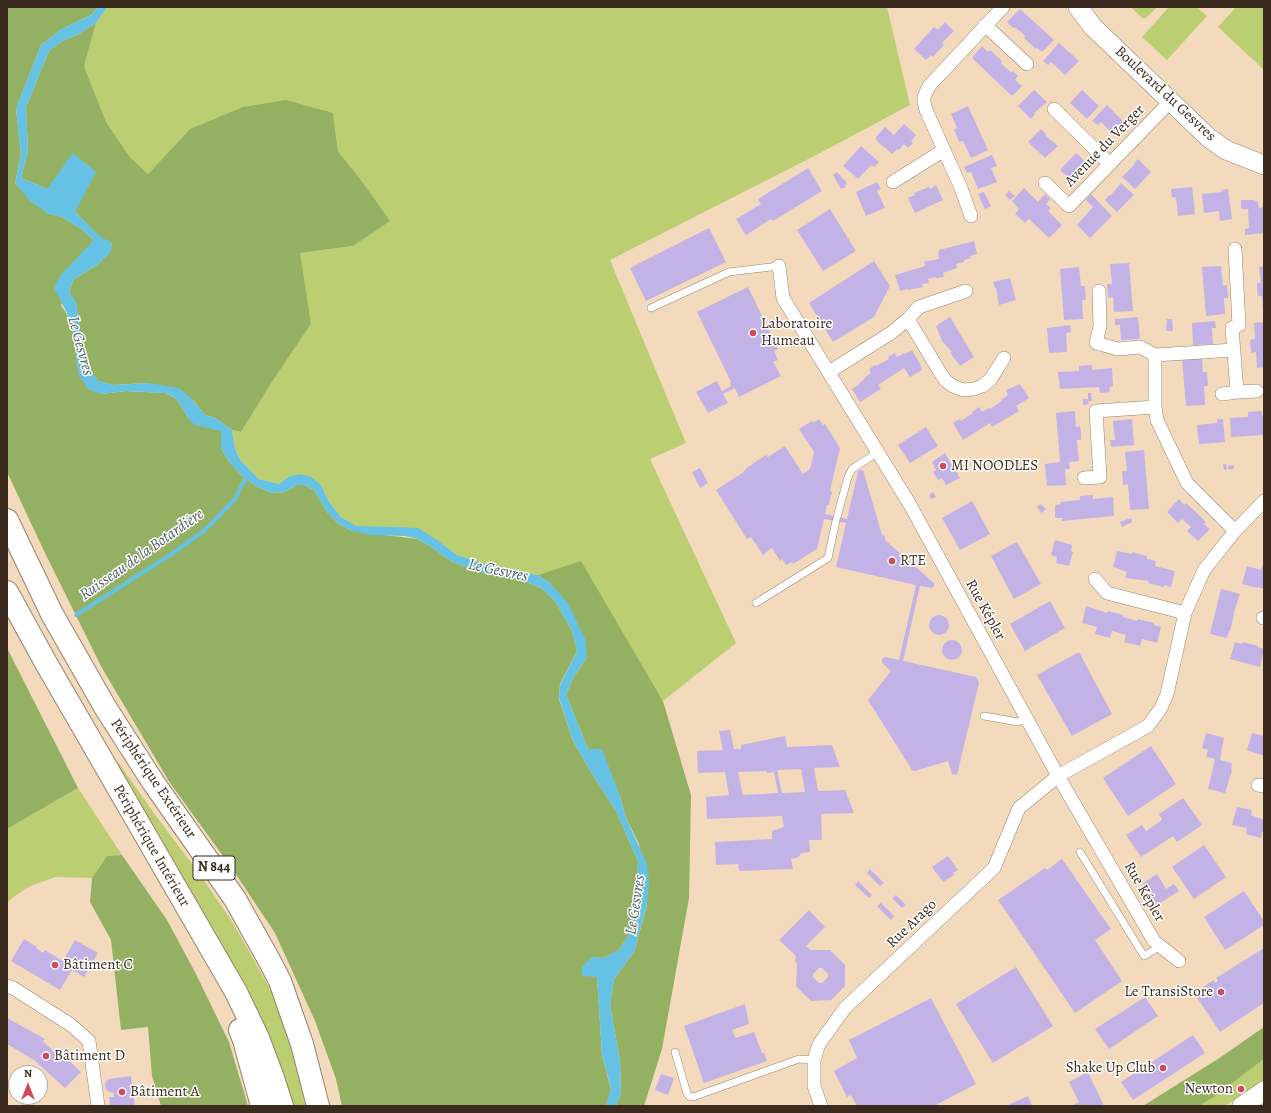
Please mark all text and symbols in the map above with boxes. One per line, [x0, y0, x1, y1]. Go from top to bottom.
street label: Boulevard du Gesvres [1111, 43, 1219, 145]
street label: Avenue du Verger [1061, 101, 1149, 191]
water label: Le Gesvres [63, 314, 97, 378]
place label: Laboratoire Humeau [761, 315, 832, 350]
marker: Laboratoire Humeau [748, 328, 758, 338]
place label: MI NOODLES [951, 457, 1038, 475]
marker: MI NOODLES [938, 461, 948, 471]
water label: Ruisseau de la Botardière [77, 505, 207, 605]
place label: RTE [900, 552, 926, 570]
water label: Le Gesvres [466, 555, 530, 587]
marker: RTE [887, 556, 897, 566]
street label: Rue Képler [961, 577, 1009, 643]
street label: Périphérique Extérieur [106, 716, 200, 842]
street label: Périphérique Intérieur [109, 782, 193, 910]
road number: N 844 [193, 856, 235, 880]
street label: Rue Képler [1120, 859, 1168, 925]
water label: Le Gesvres [622, 874, 650, 936]
street label: Rue Arago [883, 896, 941, 952]
place label: Bâtiment C [63, 956, 133, 974]
marker: Bâtiment C [50, 960, 60, 970]
place label: Le TransiStore [1124, 983, 1213, 1001]
marker: Le TransiStore [1216, 987, 1226, 997]
place label: Bâtiment D [54, 1047, 125, 1065]
marker: Bâtiment D [41, 1051, 51, 1061]
place label: Shake Up Club [1066, 1059, 1155, 1077]
marker: Shake Up Club [1158, 1063, 1168, 1073]
north arrow [8, 1065, 48, 1105]
text: N [24, 1066, 32, 1081]
place label: Newton [1185, 1080, 1233, 1098]
place label: Bâtiment A [130, 1083, 199, 1101]
marker: Newton [1236, 1084, 1246, 1094]
marker: Bâtiment A [117, 1087, 127, 1097]

